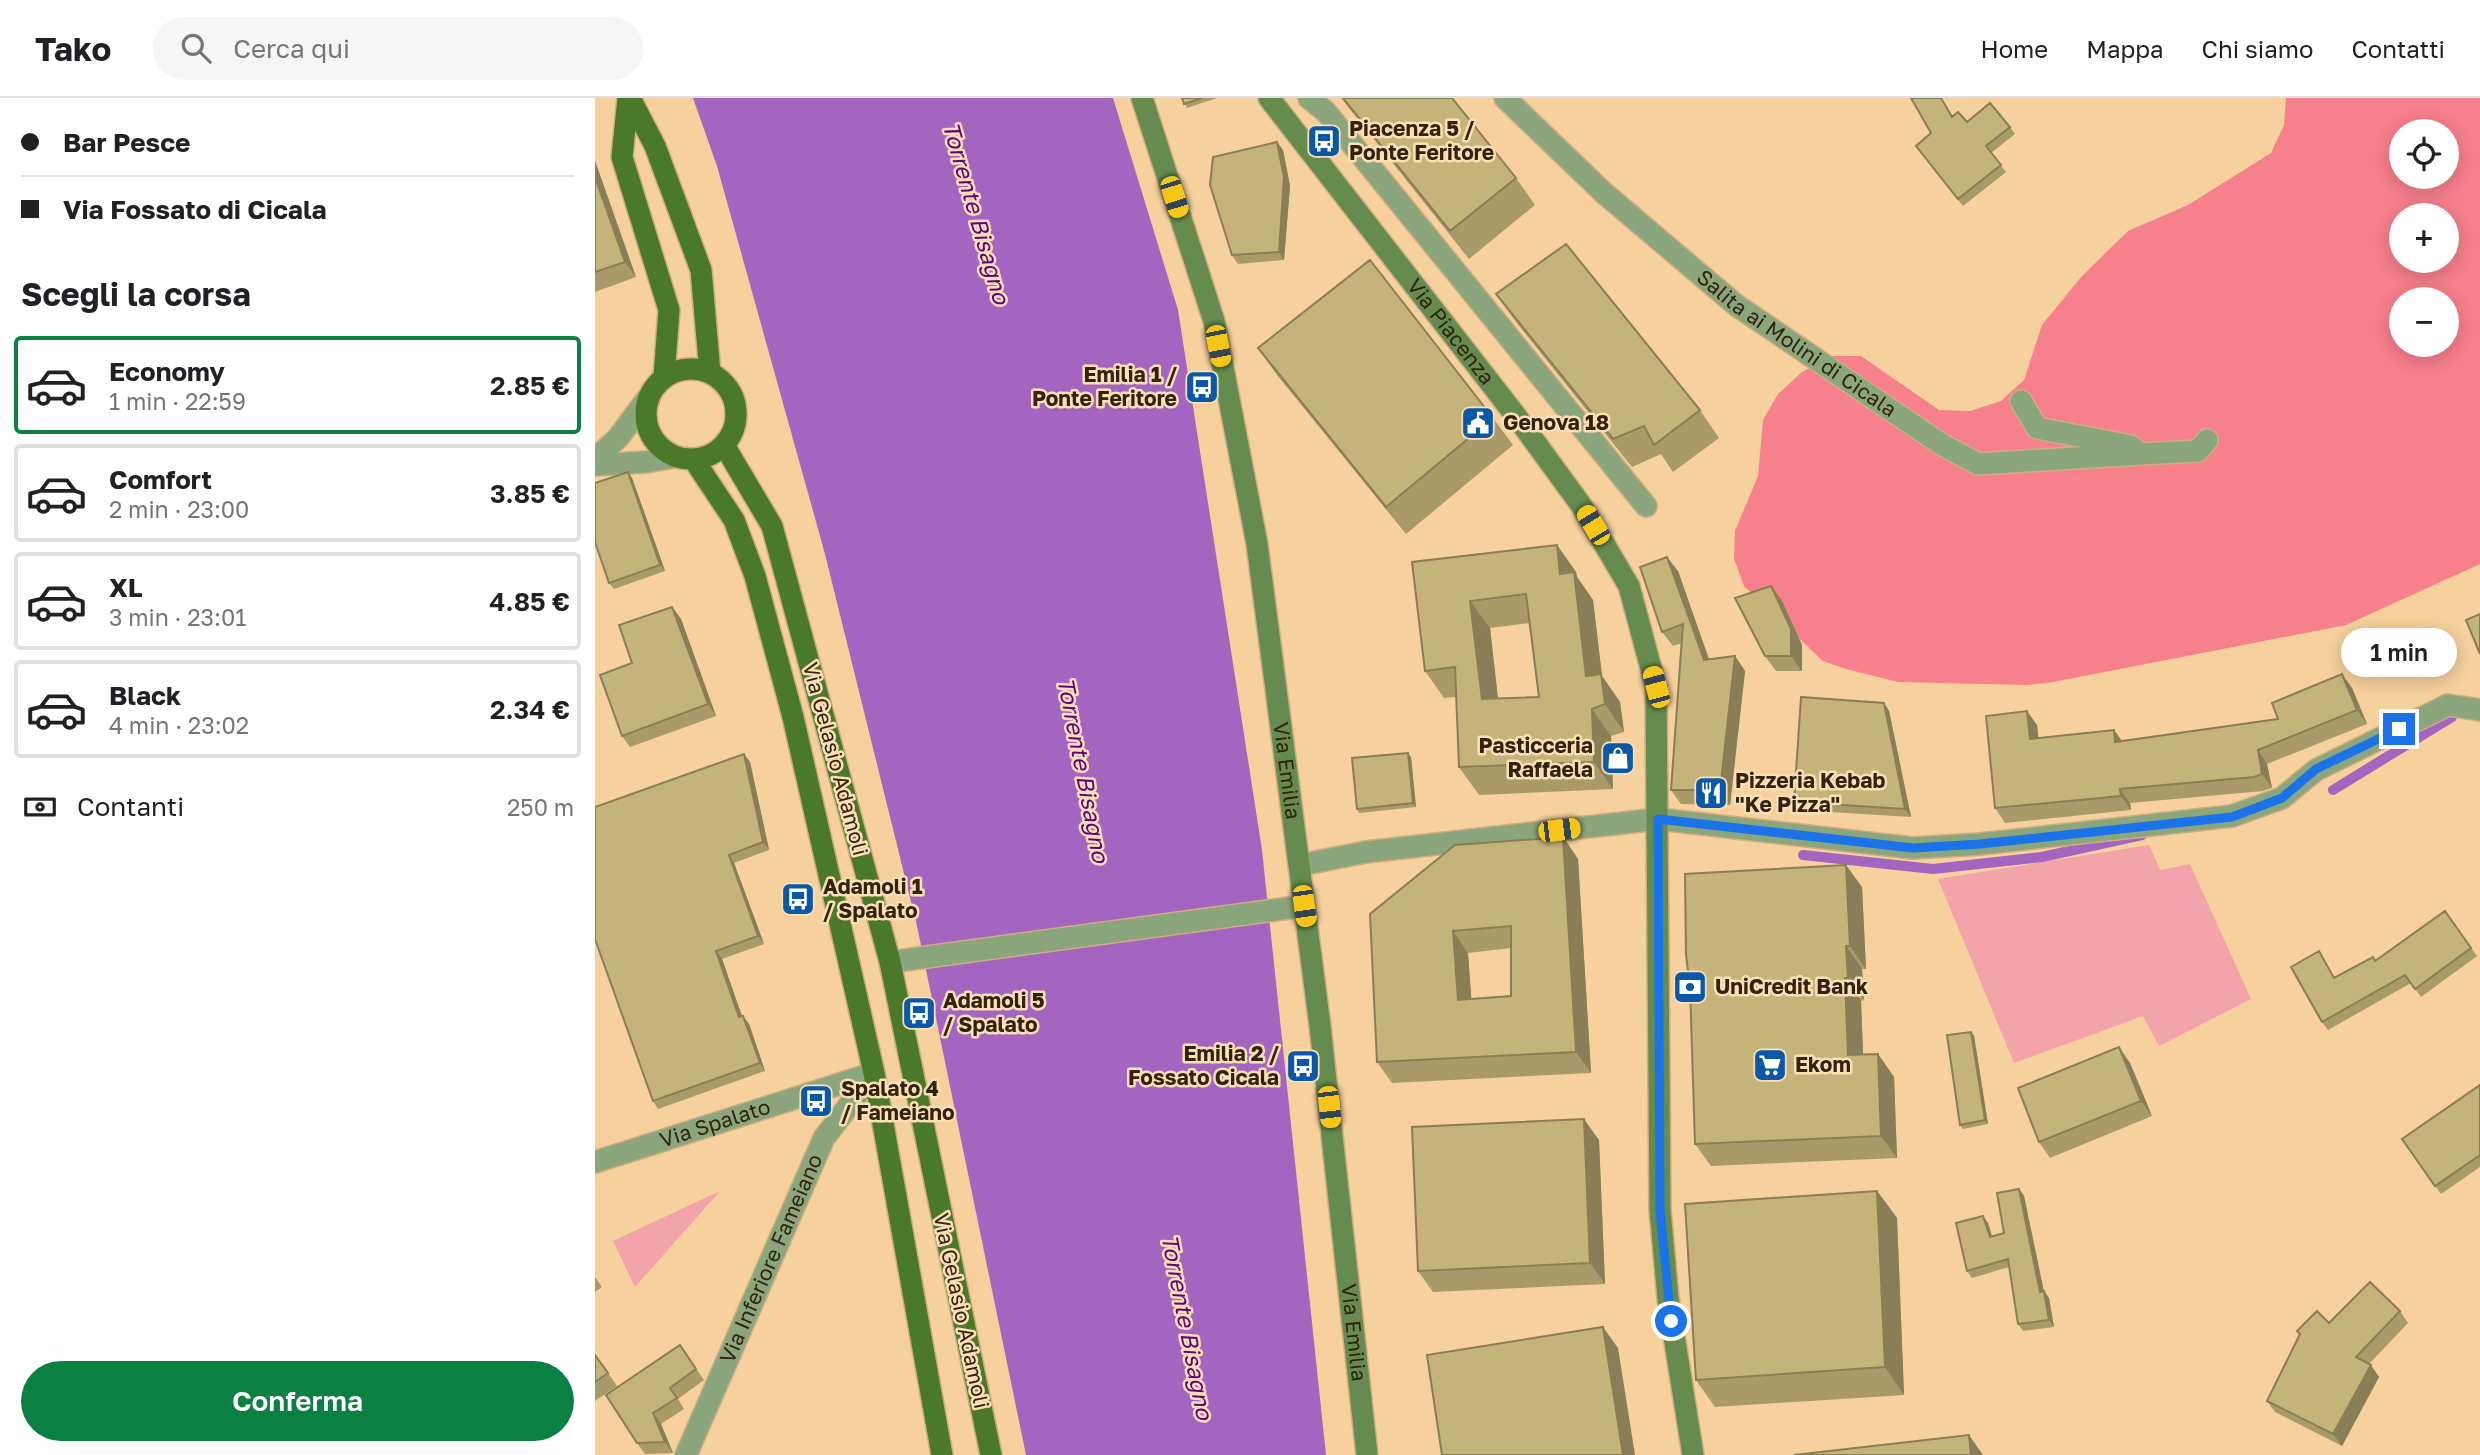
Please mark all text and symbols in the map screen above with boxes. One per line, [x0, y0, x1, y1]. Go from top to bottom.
search box [153, 17, 643, 80]
text: Tako [35, 29, 111, 68]
icon: search [177, 29, 215, 67]
text: Cerca qui [233, 33, 350, 64]
text: Home [1980, 34, 2048, 63]
text: Mappa [2086, 34, 2164, 63]
text: Chi siamo [2202, 34, 2313, 63]
text: Contatti [2351, 34, 2445, 63]
place label: Piacenza 5 / Ponte Feritore [1349, 115, 1494, 165]
water label: Torrente Bisagno [938, 118, 1017, 308]
map controls [2389, 119, 2459, 357]
button: locate [2389, 119, 2459, 189]
bus stop icon: Piacenza 5 / Ponte Feritore [1305, 122, 1343, 160]
text: Bar Pesce [63, 127, 190, 158]
car [1158, 174, 1191, 220]
text: Via Fossato di Cicala [63, 194, 327, 225]
button: + [2389, 203, 2459, 273]
street label: Salita ai Molini di Cicala [1692, 264, 1902, 422]
street label: Via Piacenza [1402, 273, 1501, 389]
text: Scegli la corsa [21, 275, 251, 313]
button: − [2389, 287, 2459, 357]
car [1204, 323, 1233, 369]
icon: car [25, 354, 88, 417]
text: Economy [109, 356, 225, 387]
place label: Emilia 1 / Ponte Feritore [1032, 361, 1177, 411]
bus stop icon: Emilia 1 / Ponte Feritore [1183, 368, 1221, 406]
text: 2.85 € [490, 370, 570, 401]
text: 1 min · 22:59 [109, 387, 246, 415]
public building icon: Genova 18 [1459, 404, 1497, 442]
place label: Genova 18 [1503, 409, 1609, 435]
icon: car [25, 462, 88, 525]
text: Comfort [109, 464, 212, 495]
text: 3.85 € [490, 478, 570, 509]
text: 2 min · 23:00 [109, 495, 249, 523]
car [1574, 502, 1613, 548]
icon: car [25, 570, 88, 633]
text: XL [109, 572, 143, 603]
text: 4.85 € [489, 586, 570, 617]
text: 3 min · 23:01 [109, 603, 246, 631]
callout: 1 min [2341, 628, 2457, 676]
text: 1 min [2370, 638, 2428, 666]
street label: Via Gelasio Adamoli [798, 659, 874, 858]
car [1641, 664, 1672, 710]
water label: Torrente Bisagno [1052, 675, 1116, 866]
icon: car [25, 678, 88, 741]
text: Black [109, 680, 181, 711]
text: 2.34 € [490, 694, 570, 725]
text: 4 min · 23:02 [109, 711, 249, 739]
route end [2383, 713, 2415, 745]
street label: Via Emilia [1268, 720, 1307, 821]
place label: Pasticceria Raffaela [1479, 732, 1593, 782]
shop icon: Pasticceria Raffaela [1599, 739, 1637, 777]
place label: Pizzeria Kebab "Ke Pizza" [1735, 767, 1885, 817]
restaurant icon: Pizzeria Kebab "Ke Pizza" [1692, 774, 1730, 812]
icon: cash [21, 788, 59, 826]
text: Contanti [77, 791, 184, 822]
text: 250 m [507, 793, 574, 821]
car [1537, 817, 1582, 843]
place label: Adamoli 1 / Spalato [823, 873, 923, 923]
bus stop icon: Adamoli 1 / Spalato [779, 880, 817, 918]
car [1291, 884, 1318, 928]
bank icon: UniCredit Bank [1671, 968, 1709, 1006]
place label: UniCredit Bank [1715, 973, 1868, 999]
place label: Adamoli 5 / Spalato [943, 987, 1045, 1037]
bus stop icon: Adamoli 5 / Spalato [900, 994, 938, 1032]
place label: Emilia 2 / Fossato Cicala [1128, 1040, 1279, 1090]
supermarket icon: Ekom [1751, 1046, 1789, 1084]
bus stop icon: Emilia 2 / Fossato Cicala [1284, 1047, 1322, 1085]
place label: Ekom [1795, 1051, 1851, 1077]
place label: Spalato 4 / Fameiano [841, 1075, 955, 1125]
bus stop icon: Spalato 4 / Fameiano [797, 1082, 835, 1120]
car [1317, 1085, 1342, 1129]
street label: Via Spalato [656, 1093, 773, 1153]
street label: Via Inferiore Fameiano [714, 1150, 827, 1367]
street label: Via Gelasio Adamoli [929, 1211, 995, 1411]
water label: Torrente Bisagno [1156, 1232, 1220, 1423]
street label: Via Emilia [1336, 1282, 1373, 1383]
route start [1655, 1305, 1687, 1337]
button: Conferma [21, 1361, 574, 1441]

